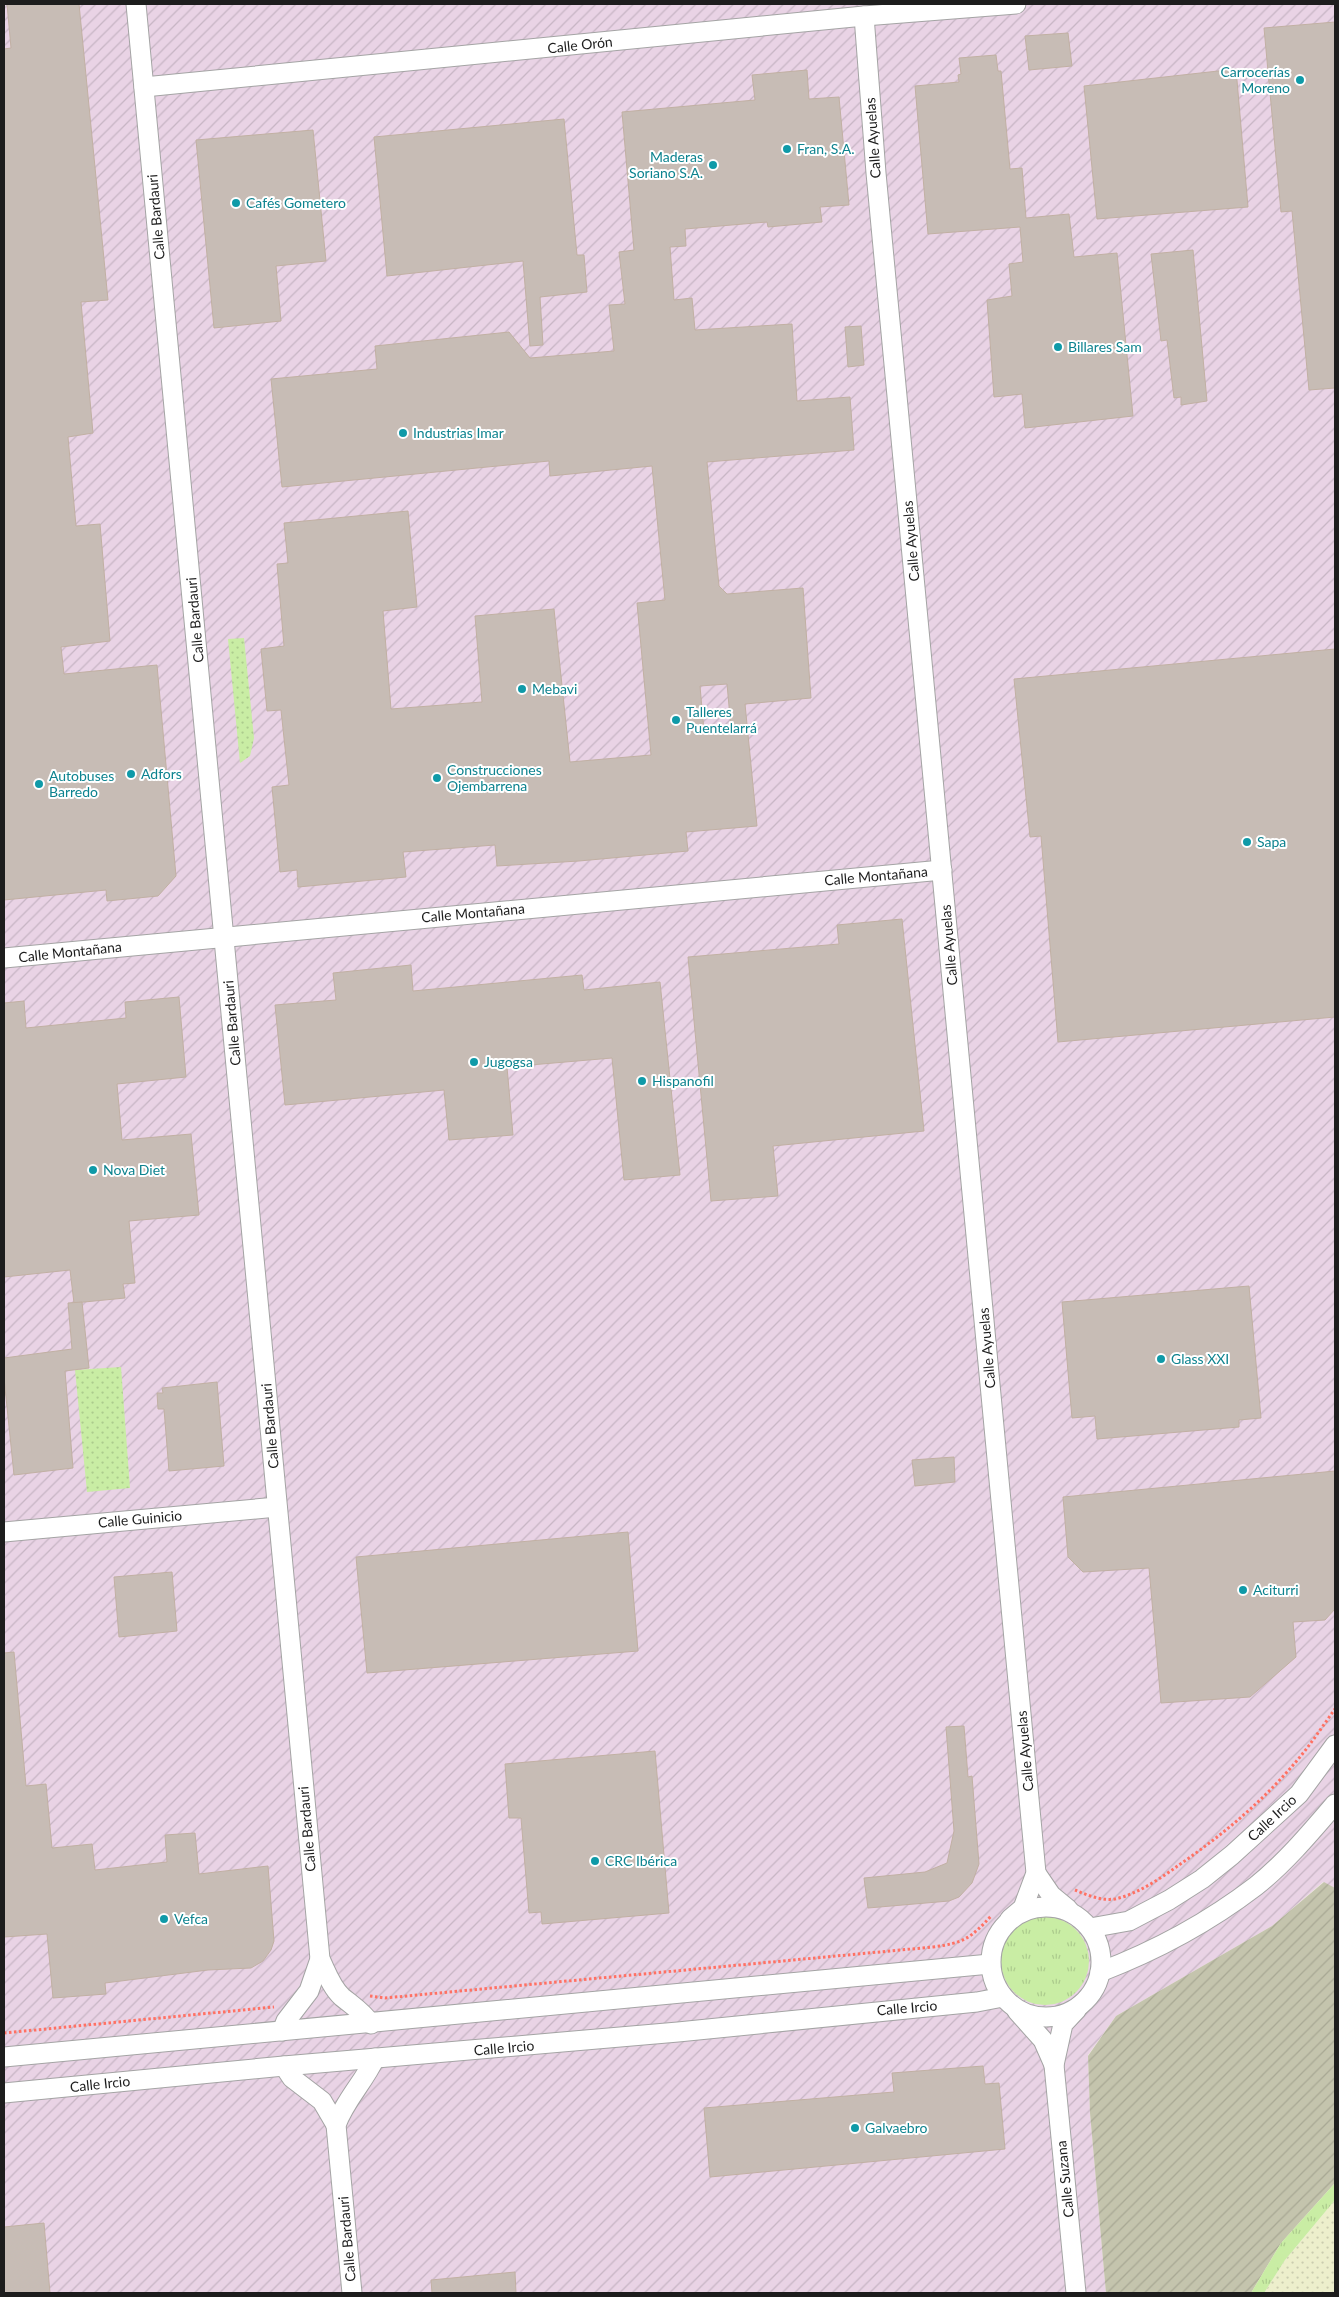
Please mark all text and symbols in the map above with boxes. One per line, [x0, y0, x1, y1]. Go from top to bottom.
street label: Calle Orón [546, 33, 613, 56]
place label: Carrocerías Moreno [1220, 63, 1290, 96]
marker: Carrocerías Moreno [1294, 74, 1306, 86]
street label: Calle Ayuelas [861, 97, 884, 179]
place label: Fran, S.A. [797, 140, 855, 157]
marker: Fran, S.A. [781, 143, 793, 155]
place label: Maderas Soriano S.A. [629, 148, 703, 181]
marker: Maderas Soriano S.A. [707, 159, 719, 171]
street label: Calle Bardauri [143, 174, 168, 260]
place label: Cafés Gometero [246, 194, 346, 211]
marker: Cafés Gometero [230, 197, 242, 209]
place label: Billares Sam [1068, 338, 1142, 355]
marker: Billares Sam [1052, 341, 1064, 353]
place label: Industrias Imar [413, 424, 504, 441]
marker: Industrias Imar [397, 427, 409, 439]
street label: Calle Ayuelas [899, 500, 923, 582]
street label: Calle Bardauri [182, 577, 207, 663]
place label: Mebavi [532, 680, 577, 697]
marker: Mebavi [516, 683, 528, 695]
place label: Talleres Puentelarrá [686, 703, 757, 736]
marker: Talleres Puentelarrá [670, 714, 682, 726]
place label: Construcciones Ojembarrena [447, 761, 542, 794]
place label: Adfors [141, 765, 182, 782]
place label: Autobuses Barredo [49, 767, 114, 800]
marker: Adfors [125, 768, 137, 780]
marker: Construcciones Ojembarrena [431, 772, 443, 784]
marker: Autobuses Barredo [33, 778, 45, 790]
place label: Sapa [1257, 833, 1286, 850]
marker: Sapa [1241, 836, 1253, 848]
street label: Calle Montañana [823, 863, 928, 888]
street label: Calle Montañana [420, 900, 525, 925]
street label: Calle Ayuelas [937, 904, 961, 986]
street label: Calle Montañana [17, 938, 123, 965]
street label: Calle Bardauri [219, 980, 244, 1066]
place label: Jugogsa [484, 1053, 533, 1070]
marker: Jugogsa [468, 1056, 480, 1068]
place label: Hispanofil [652, 1072, 714, 1089]
marker: Hispanofil [636, 1075, 648, 1087]
place label: Nova Diet [103, 1161, 165, 1178]
marker: Nova Diet [87, 1164, 99, 1176]
street label: Calle Ayuelas [975, 1307, 999, 1389]
place label: Glass XXI [1171, 1350, 1229, 1367]
marker: Glass XXI [1155, 1353, 1167, 1365]
street label: Calle Bardauri [257, 1383, 282, 1469]
street label: Calle Guinicio [97, 1506, 183, 1531]
place label: Aciturri [1253, 1581, 1299, 1598]
marker: Aciturri [1237, 1584, 1249, 1596]
street label: Calle Ayuelas [1013, 1710, 1037, 1792]
street label: Calle Bardauri [294, 1786, 319, 1872]
street label: Calle Ircio [1244, 1791, 1300, 1844]
place label: CRC Ibérica [605, 1852, 677, 1869]
marker: CRC Ibérica [589, 1855, 601, 1867]
place label: Vefca [174, 1910, 208, 1927]
marker: Vefca [158, 1913, 170, 1925]
street label: Calle Ircio [876, 1996, 938, 2019]
street label: Calle Ircio [473, 2036, 535, 2059]
street label: Calle Ircio [69, 2072, 131, 2095]
place label: Galvaebro [865, 2119, 928, 2136]
marker: Galvaebro [849, 2122, 861, 2134]
street label: Calle Suzana [1052, 2140, 1077, 2218]
street label: Calle Bardauri [334, 2196, 359, 2282]

